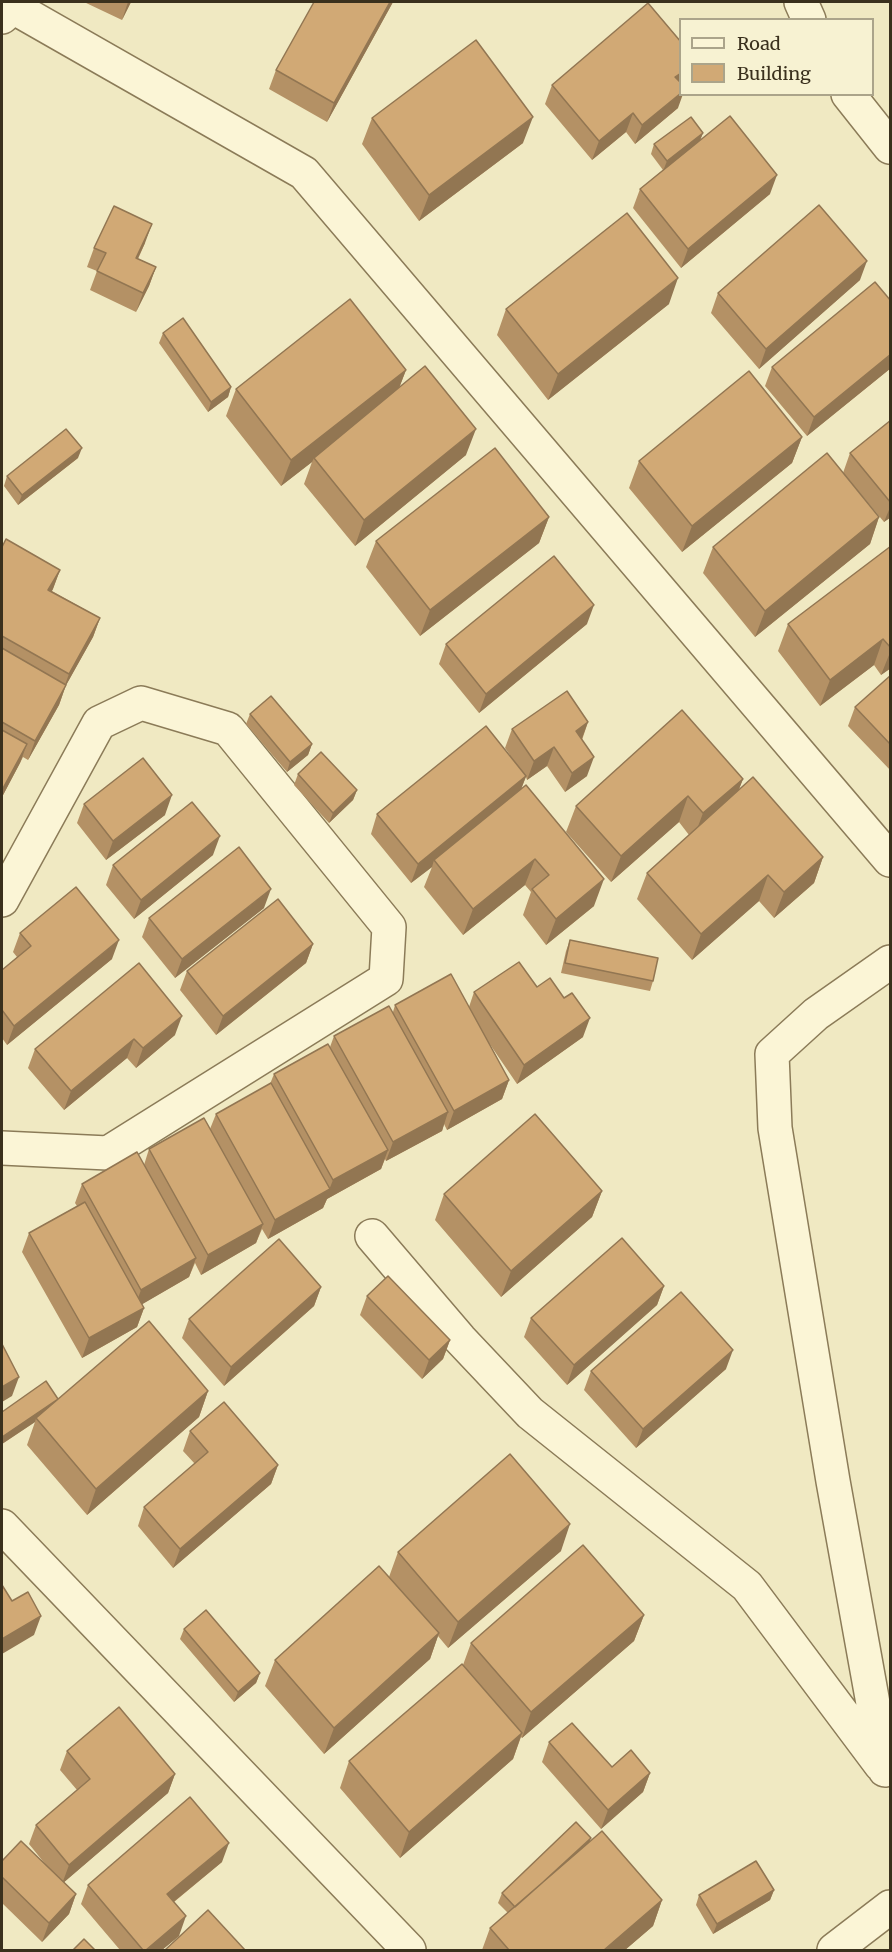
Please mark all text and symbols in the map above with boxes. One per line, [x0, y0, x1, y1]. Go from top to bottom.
legend [679, 18, 874, 96]
text: Road [737, 32, 781, 55]
text: Building [737, 62, 811, 85]

